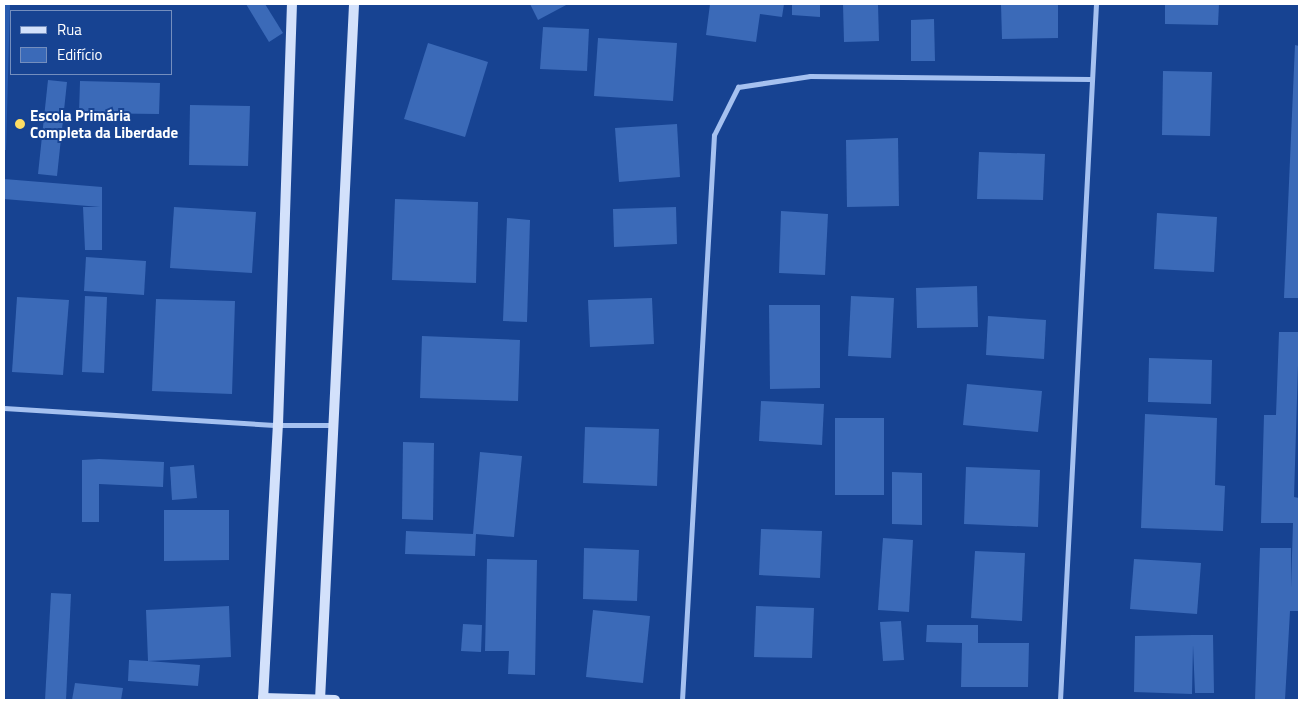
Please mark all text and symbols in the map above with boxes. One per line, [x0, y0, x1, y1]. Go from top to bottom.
legend [10, 10, 172, 75]
text: Rua [57, 18, 82, 41]
text: Edifício [57, 43, 102, 66]
place label: Escola Primária Completa da Liberdade [30, 106, 178, 141]
marker: Escola Primária Completa da Liberdade [14, 118, 26, 130]

